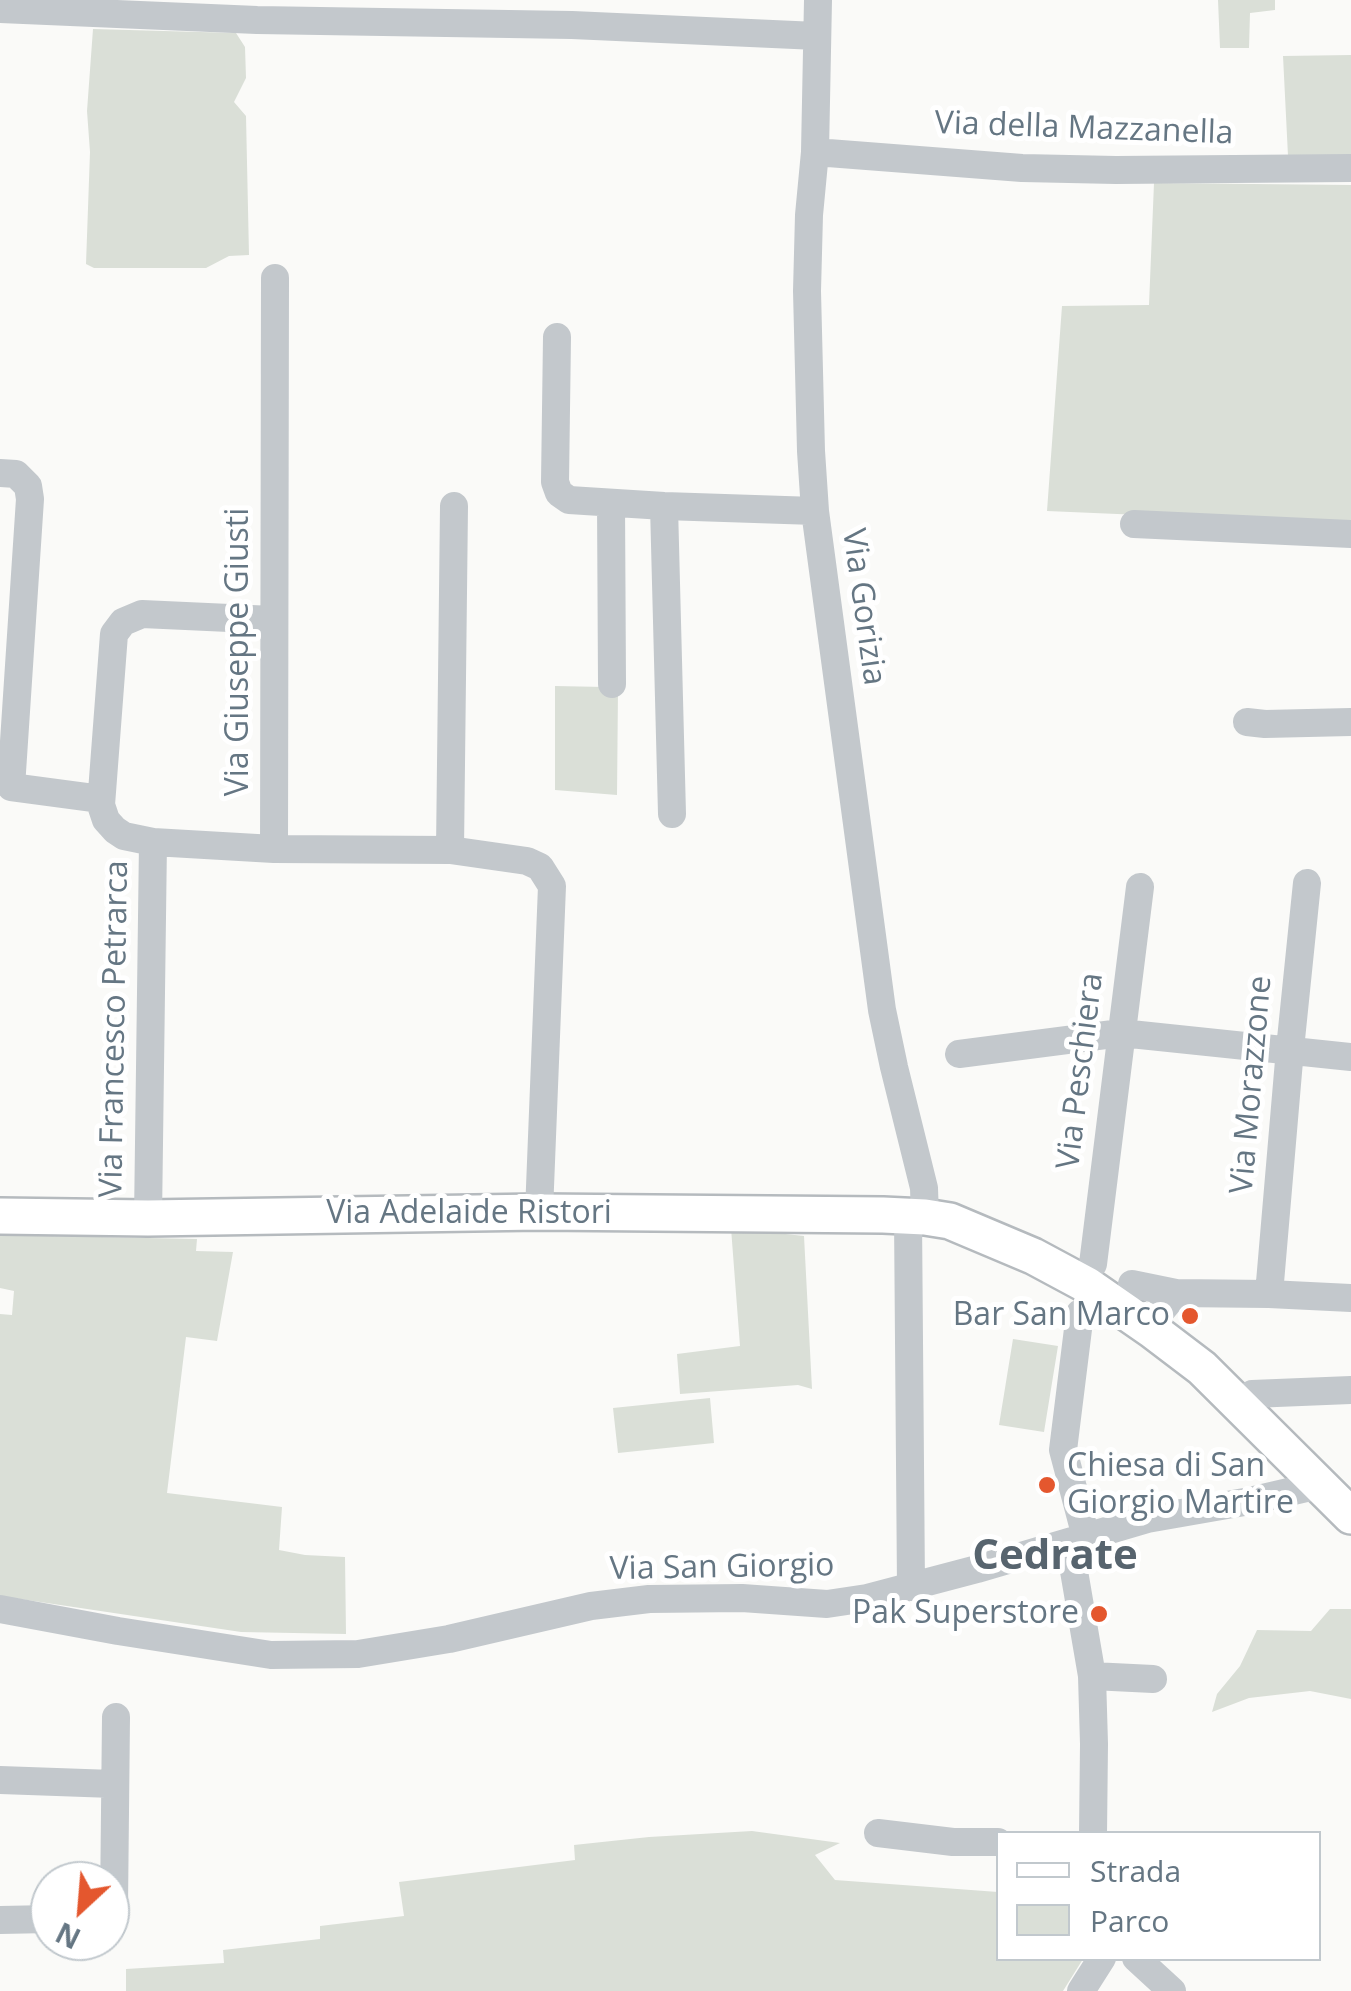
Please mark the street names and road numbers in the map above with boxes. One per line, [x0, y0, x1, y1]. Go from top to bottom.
street label: Via della Mazzanella [934, 105, 1234, 153]
street label: Via Giuseppe Giusti [220, 508, 258, 796]
street label: Via Gorizia [833, 526, 893, 688]
street label: Via Francesco Petrarca [93, 860, 137, 1198]
street label: Via Peschiera [1050, 971, 1112, 1171]
street label: Via Morazzone [1223, 974, 1281, 1196]
street label: Via Adelaide Ristori [326, 1195, 612, 1233]
street label: Via San Giorgio [609, 1547, 835, 1589]

